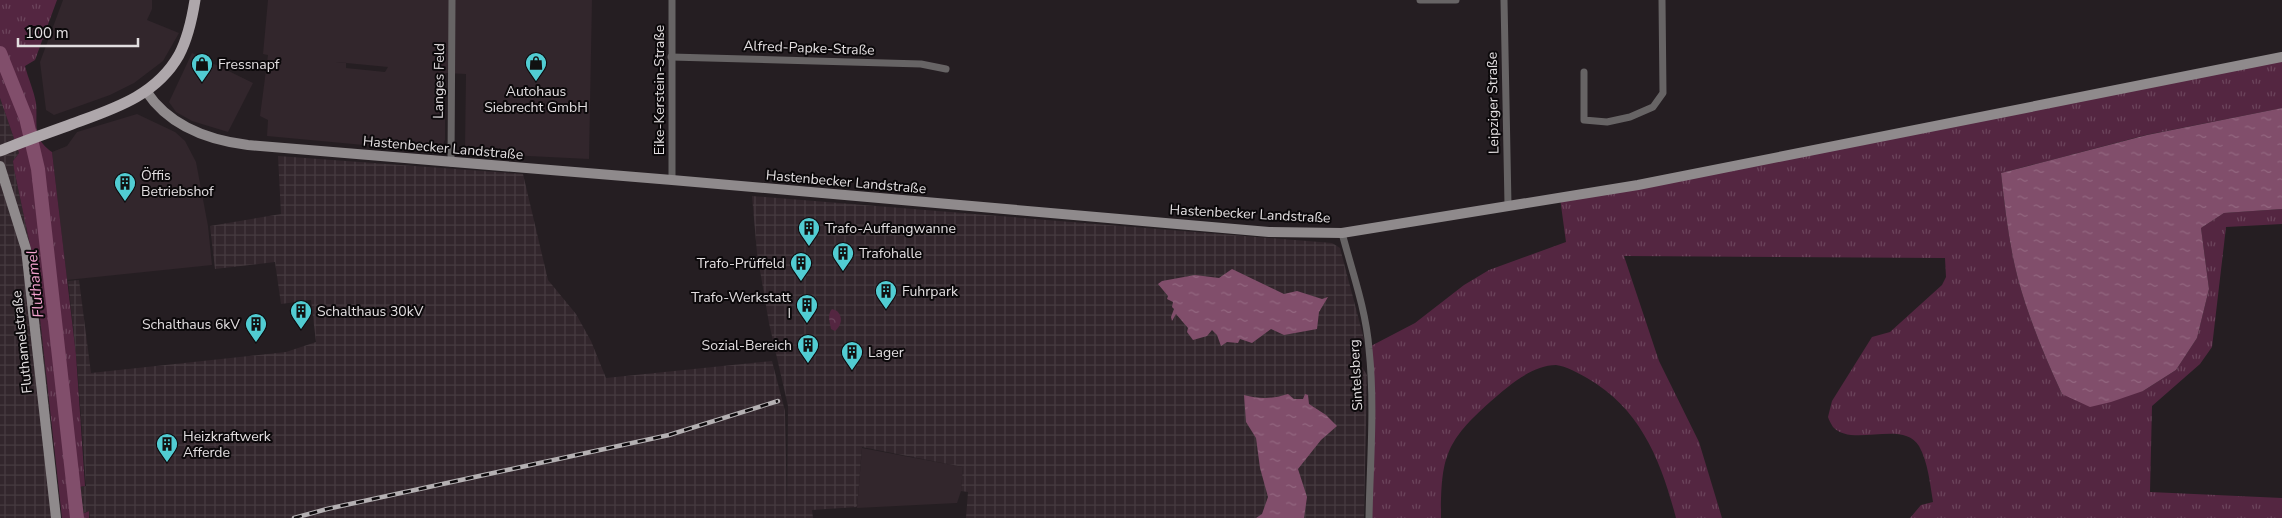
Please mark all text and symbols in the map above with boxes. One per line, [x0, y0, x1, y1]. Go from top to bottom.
scale bar [18, 15, 138, 47]
text: 100 m [25, 23, 69, 43]
street label: Eike-Kerstein-Straße [650, 25, 669, 155]
street label: Alfred-Papke-Straße [743, 36, 875, 60]
street label: Langes Feld [429, 43, 449, 119]
shop icon: Autohaus Siebrecht GmbH [524, 51, 548, 82]
shop icon: Fressnapf [190, 52, 214, 83]
street label: Leipziger Straße [1483, 52, 1503, 154]
place label: Fressnapf [218, 55, 280, 74]
place label: Autohaus Siebrecht GmbH [484, 82, 588, 117]
street label: Hastenbecker Landstraße [362, 132, 524, 164]
place label: Öffis Betriebshof [141, 166, 214, 201]
street label: Hastenbecker Landstraße [765, 166, 927, 198]
building icon: Öffis Betriebshof [113, 171, 137, 202]
street label: Hastenbecker Landstraße [1169, 200, 1331, 228]
building icon: Trafo-Auffangwanne [797, 216, 821, 247]
place label: Trafo-Auffangwanne [825, 219, 956, 238]
building icon: Trafohalle [831, 241, 855, 272]
place label: Trafohalle [859, 244, 922, 263]
water label: Fluthamel [21, 249, 49, 319]
building icon: Trafo-Prüffeld [789, 251, 813, 282]
place label: Trafo-Prüffeld [697, 254, 785, 273]
building icon: Fuhrpark [874, 279, 898, 310]
place label: Fuhrpark [902, 282, 959, 301]
place label: Trafo-Werkstatt I [691, 288, 791, 323]
street label: Fluthamelstraße [7, 290, 37, 394]
building icon: Trafo-Werkstatt I [795, 293, 819, 324]
building icon: Schalthaus 30kV [289, 299, 313, 330]
place label: Schalthaus 30kV [317, 302, 424, 321]
building icon: Schalthaus 6kV [244, 312, 268, 343]
place label: Schalthaus 6kV [142, 315, 240, 334]
building icon: Sozial-Bereich [796, 333, 820, 364]
place label: Sozial-Bereich [702, 336, 792, 355]
street label: Sintelsberg [1345, 339, 1367, 411]
building icon: Lager [840, 340, 864, 371]
place label: Lager [868, 343, 904, 362]
place label: Heizkraftwerk Afferde [183, 427, 272, 462]
building icon: Heizkraftwerk Afferde [155, 432, 179, 463]

